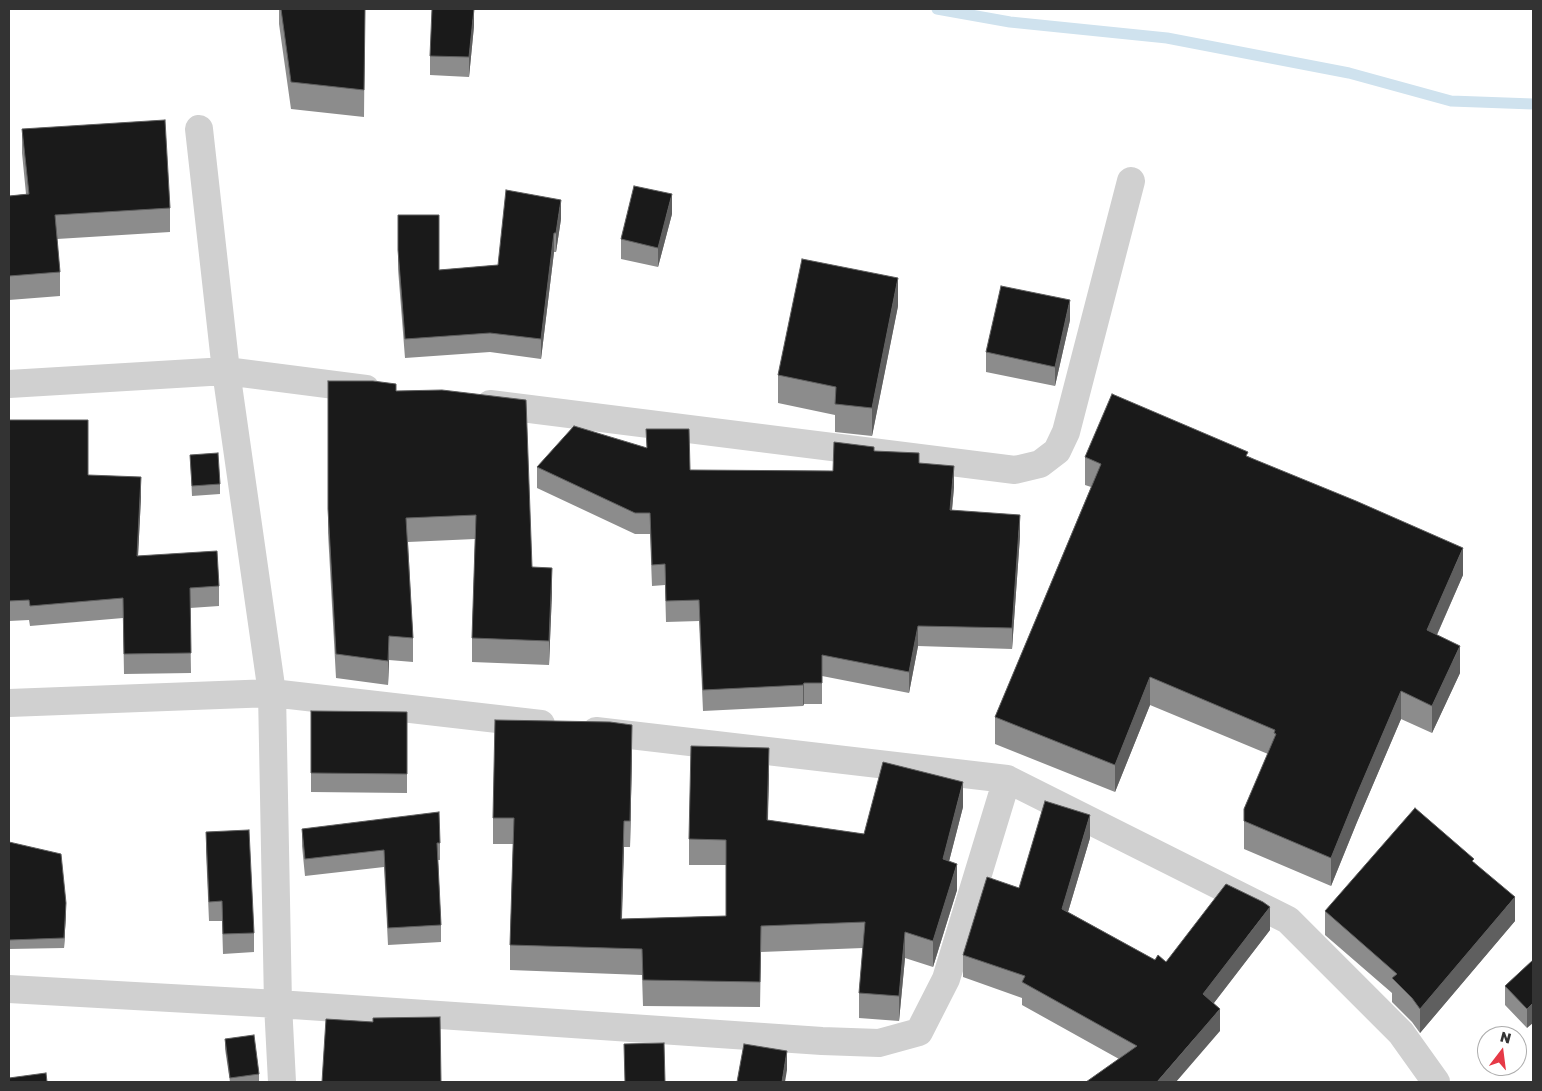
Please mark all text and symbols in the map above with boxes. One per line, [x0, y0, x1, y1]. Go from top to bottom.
north arrow [1477, 1026, 1527, 1076]
text: N [1498, 1027, 1513, 1047]

